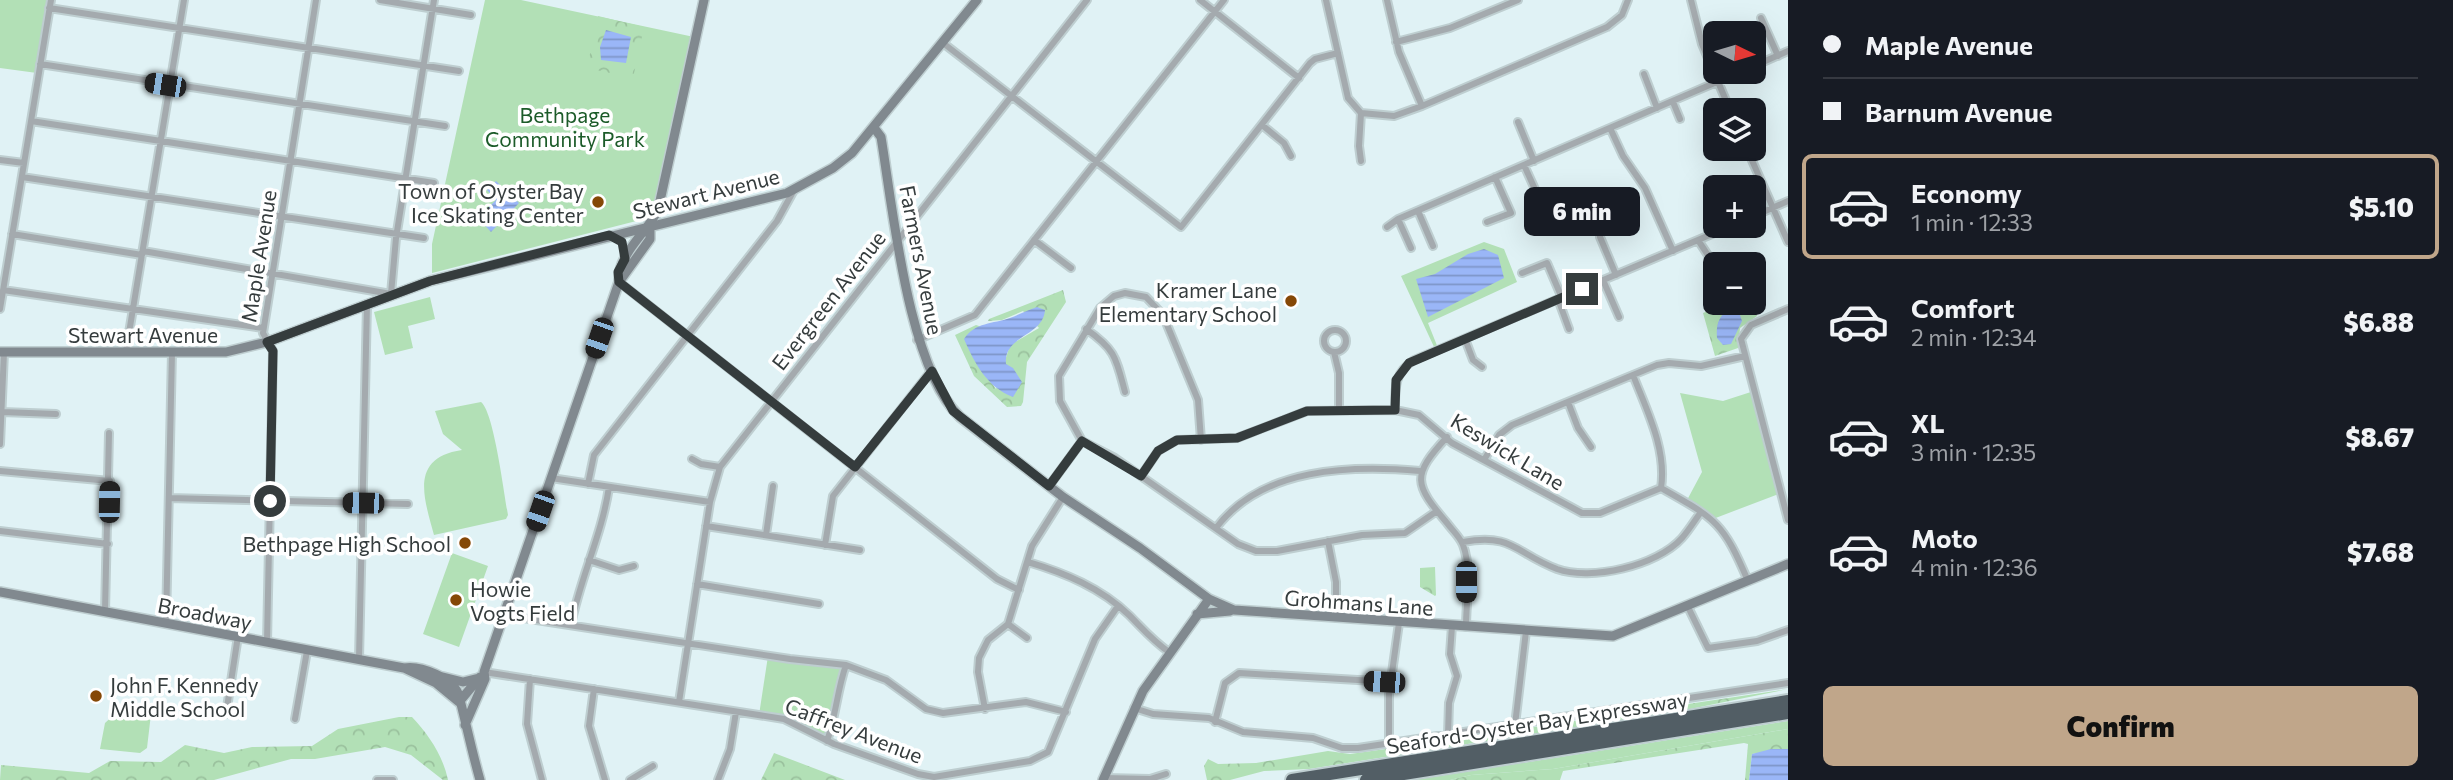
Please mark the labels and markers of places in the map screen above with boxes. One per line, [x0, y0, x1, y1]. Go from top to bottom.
place label: Town of Oyster Bay Ice Skating Center [398, 178, 584, 227]
marker: Town of Oyster Bay Ice Skating Center [590, 194, 606, 210]
place label: Kramer Lane Elementary School [1099, 277, 1277, 326]
marker: Kramer Lane Elementary School [1283, 293, 1299, 309]
place label: Bethpage High School [242, 531, 451, 556]
marker: Bethpage High School [457, 535, 473, 551]
place label: Howie Vogts Field [470, 576, 575, 625]
marker: Howie Vogts Field [448, 592, 464, 608]
place label: John F. Kennedy Middle School [110, 672, 259, 721]
marker: John F. Kennedy Middle School [88, 688, 104, 704]

